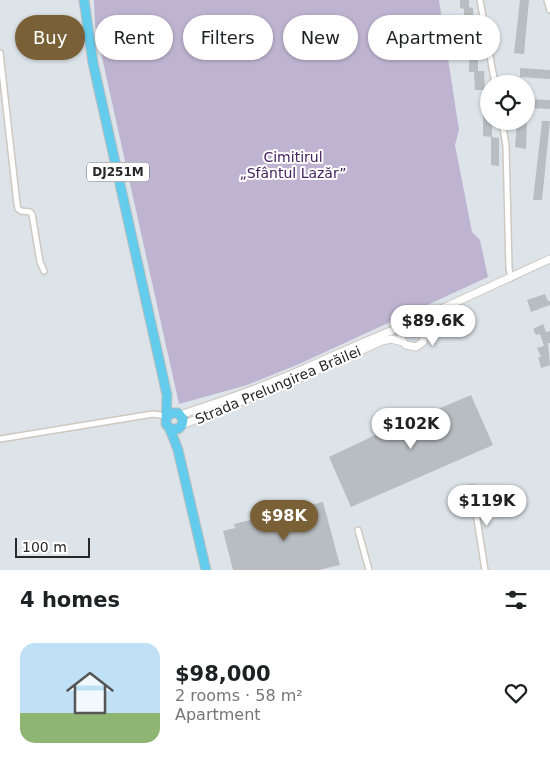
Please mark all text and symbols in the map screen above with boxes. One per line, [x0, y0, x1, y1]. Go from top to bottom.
chip: Buy [15, 15, 85, 60]
chip: Rent [95, 15, 173, 60]
chip: Filters [183, 15, 273, 60]
chip: New [283, 15, 358, 60]
chip: Apartment [368, 15, 500, 60]
map controls [480, 75, 535, 130]
button: locate [480, 75, 535, 130]
park label: Cimitirul „Sfântul Lazăr” [239, 149, 347, 181]
road number: DJ251M [87, 162, 149, 182]
pin: $89.6K [392, 304, 474, 347]
text: $89.6K [401, 311, 465, 330]
street label: Strada Prelungirea Brăilei [193, 343, 363, 427]
pin: $102K [376, 408, 446, 450]
text: $102K [383, 414, 439, 433]
pin: $119K [452, 484, 522, 527]
text: $119K [459, 491, 515, 510]
pin: $98K [254, 500, 314, 542]
text: $98K [261, 506, 307, 525]
scale bar [15, 535, 90, 558]
text: 100 m [22, 539, 67, 555]
icon: filters [502, 586, 530, 614]
text: 4 homes [20, 588, 120, 612]
text: $98,000 [175, 662, 271, 686]
icon: home [60, 663, 120, 723]
icon: heart [502, 679, 530, 707]
text: 2 rooms · 58 m² [175, 686, 303, 705]
text: Apartment [175, 705, 261, 724]

